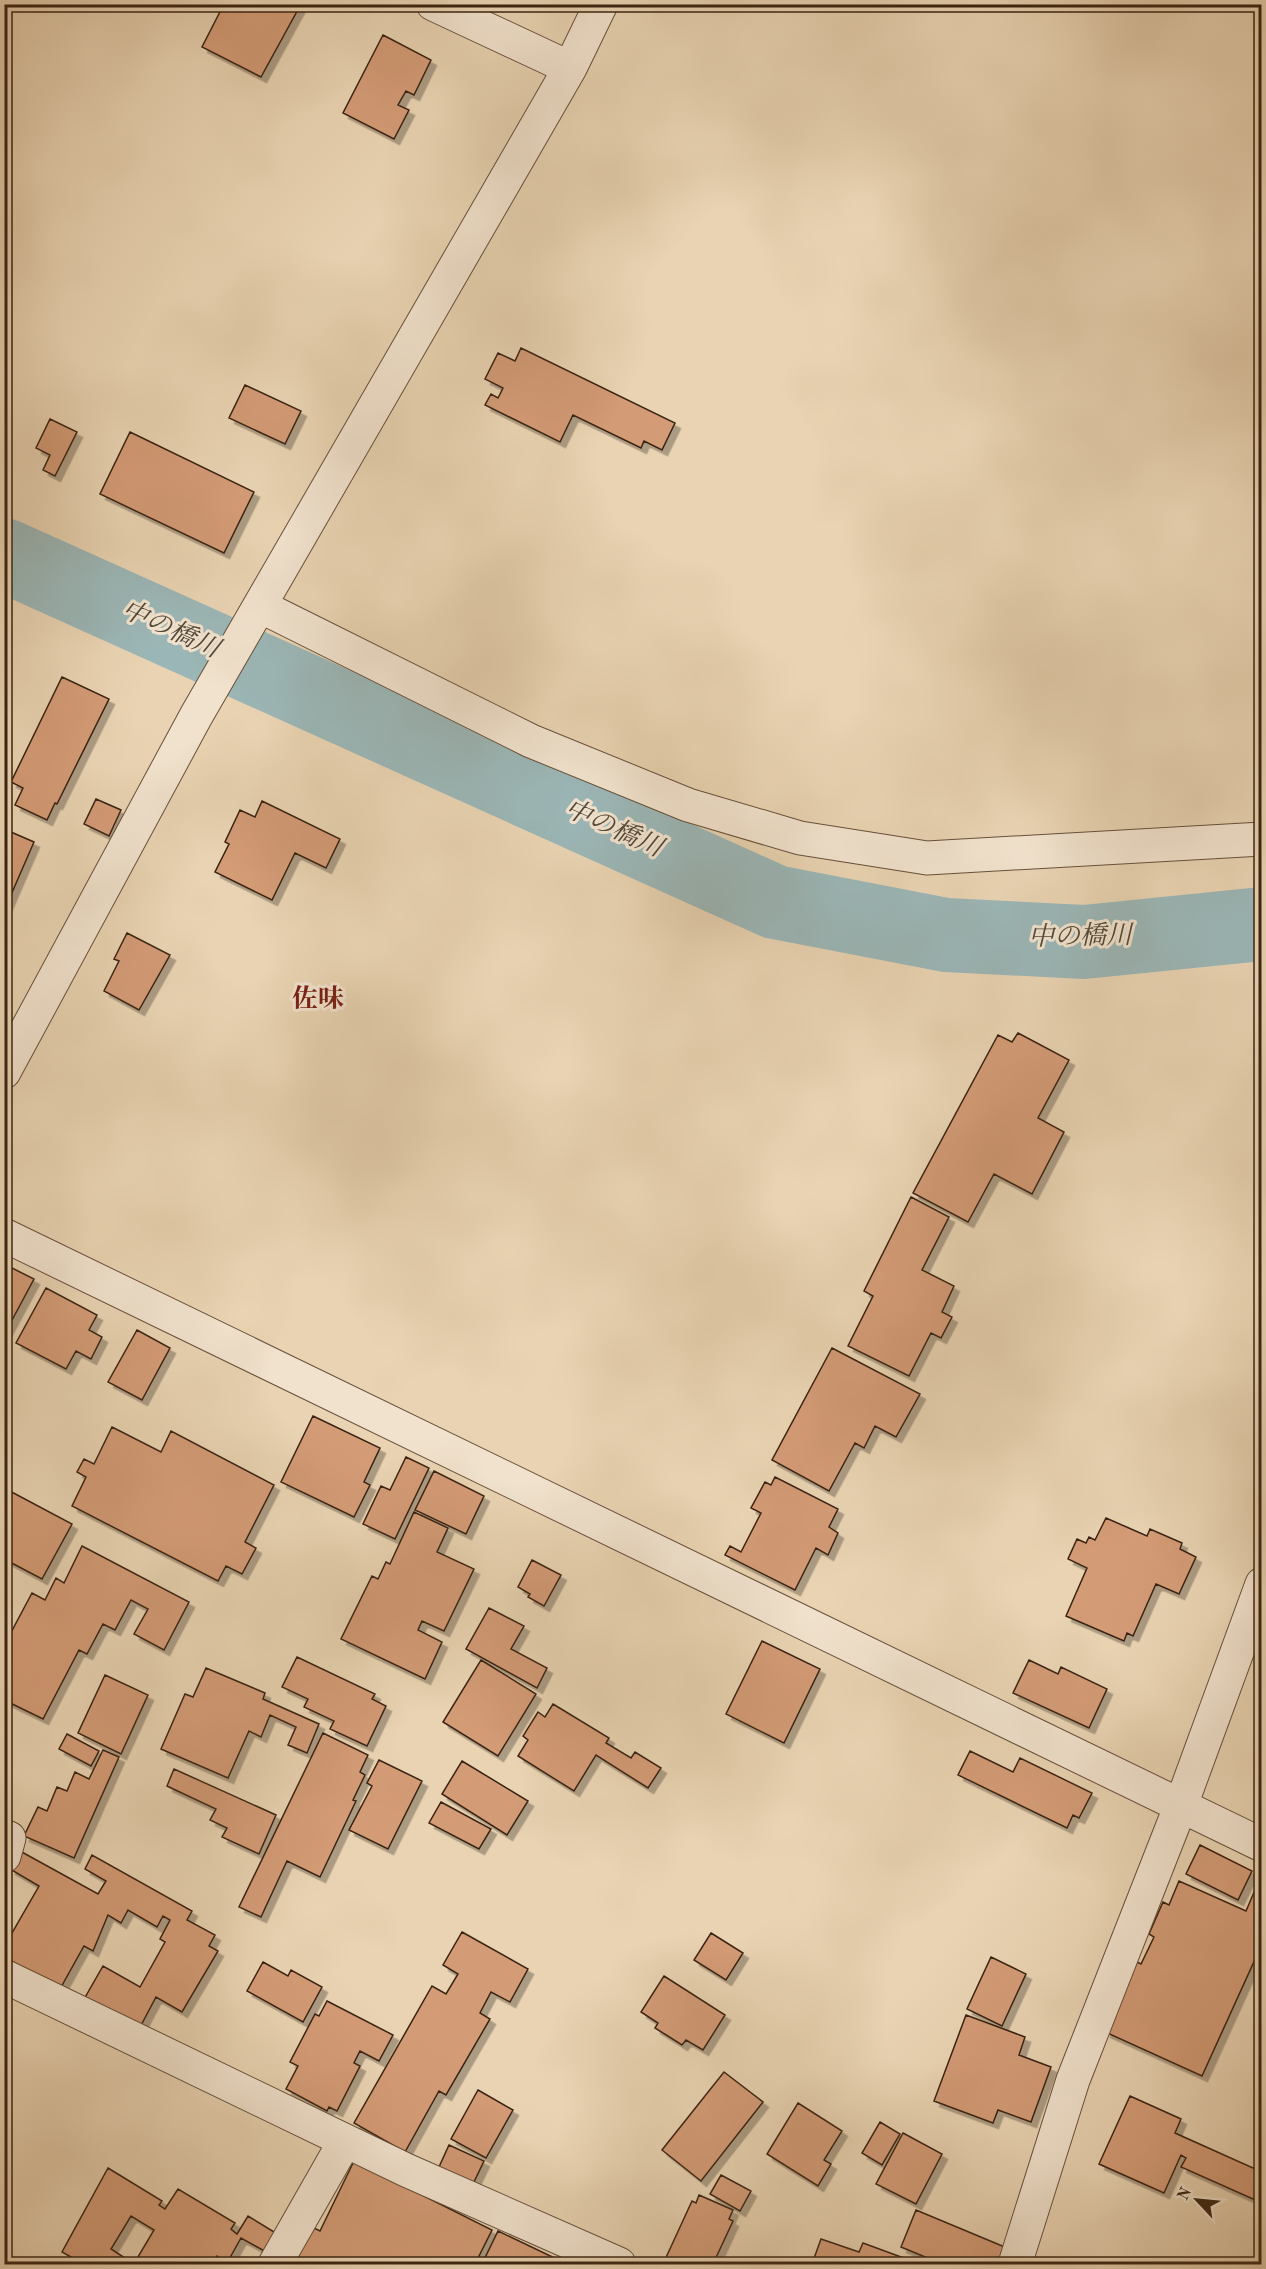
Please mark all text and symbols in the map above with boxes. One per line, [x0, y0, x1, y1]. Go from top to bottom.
water label: 中の橋川 [117, 595, 226, 664]
water label: 中の橋川 [560, 794, 669, 863]
water label: 中の橋川 [1028, 921, 1135, 951]
district label: 佐味 [292, 984, 344, 1013]
north arrow [1167, 2170, 1227, 2230]
text: N [1175, 2185, 1196, 2203]

